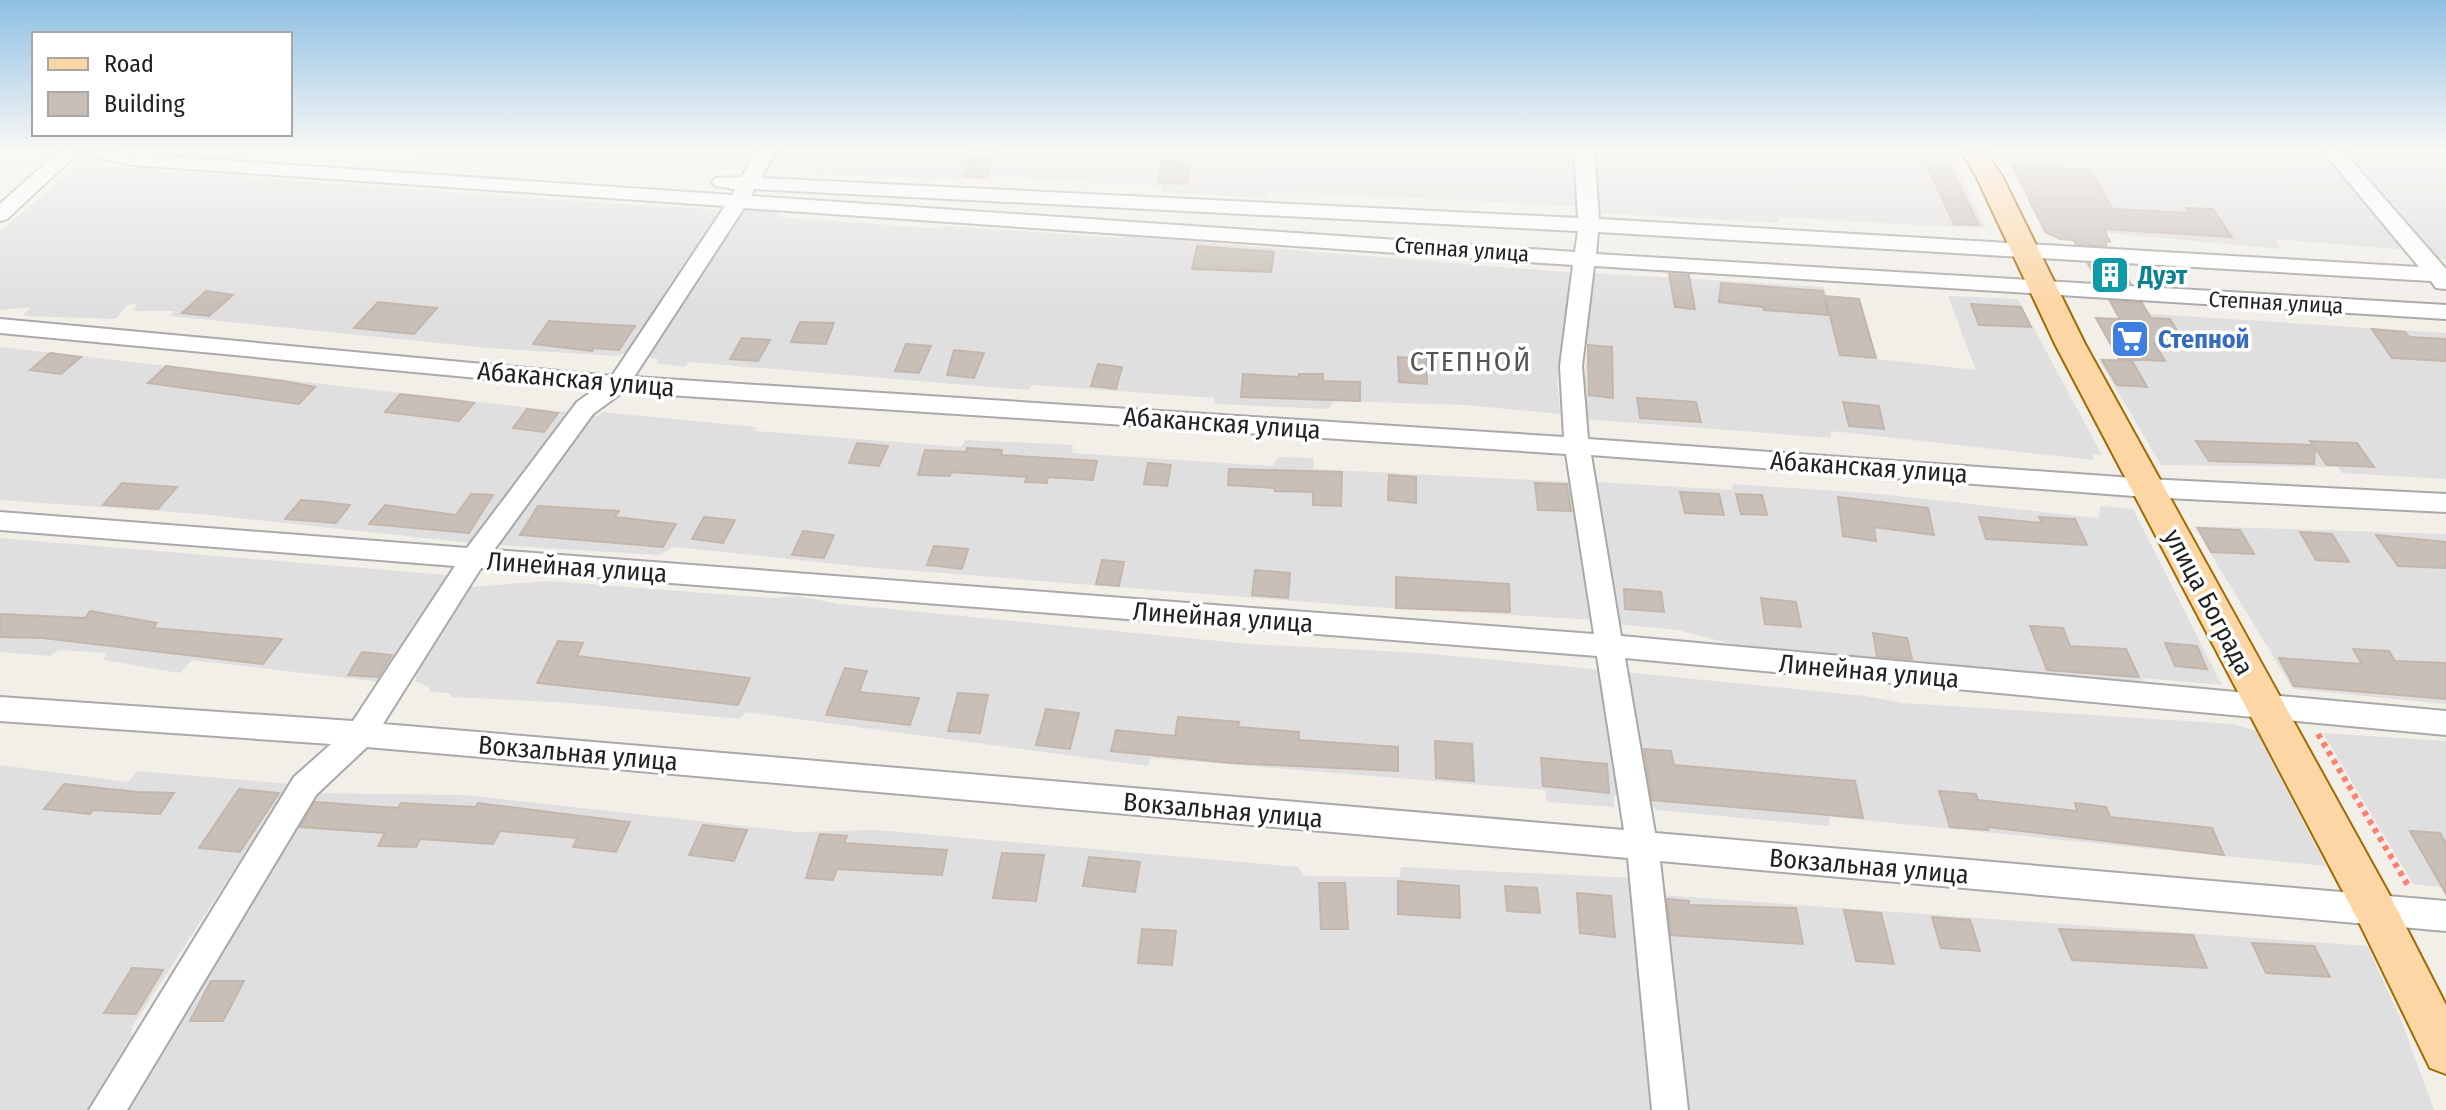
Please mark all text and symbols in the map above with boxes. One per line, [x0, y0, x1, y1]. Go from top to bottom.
legend [32, 32, 292, 136]
text: Road [104, 50, 154, 78]
text: Building [104, 90, 186, 118]
street label: Степная улица [1394, 231, 1530, 268]
building icon: Дуэт [2089, 254, 2131, 296]
place label: Дуэт [2137, 260, 2188, 291]
street label: Степная улица [2208, 285, 2344, 320]
supermarket icon: Степной [2109, 318, 2151, 360]
place label: Степной [2158, 324, 2250, 355]
district label: СТЕПНОЙ [1410, 345, 1532, 378]
street label: Абаканская улица [476, 355, 676, 404]
street label: Абаканская улица [1122, 401, 1322, 446]
street label: Абаканская улица [1769, 445, 1969, 490]
street label: улица Бограда [2157, 524, 2260, 681]
street label: Линейная улица [486, 546, 668, 589]
street label: Линейная улица [1132, 596, 1314, 639]
street label: Линейная улица [1778, 648, 1960, 695]
street label: Вокзальная улица [477, 729, 679, 778]
street label: Вокзальная улица [1122, 786, 1324, 835]
street label: Вокзальная улица [1768, 842, 1970, 891]

